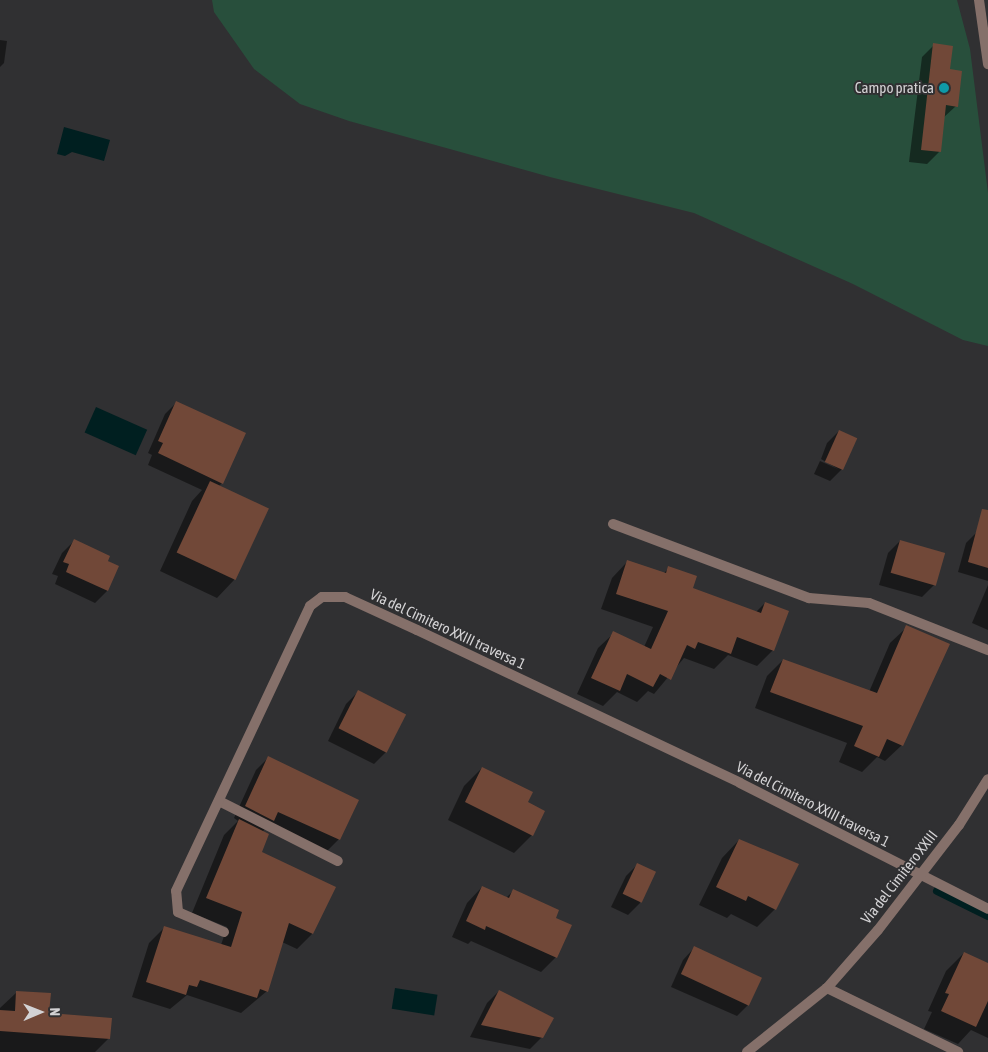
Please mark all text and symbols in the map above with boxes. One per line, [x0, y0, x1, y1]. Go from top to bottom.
place label: Campo pratica [855, 79, 934, 97]
marker: Campo pratica [938, 82, 950, 94]
street label: Via del Cimitero XXIII traversa 1 [367, 585, 529, 673]
street label: Via del Cimitero XXIII traversa 1 [733, 757, 893, 851]
street label: Via del Cimitero XXIII [857, 827, 941, 927]
north arrow [15, 987, 65, 1037]
text: N [47, 1007, 63, 1016]

